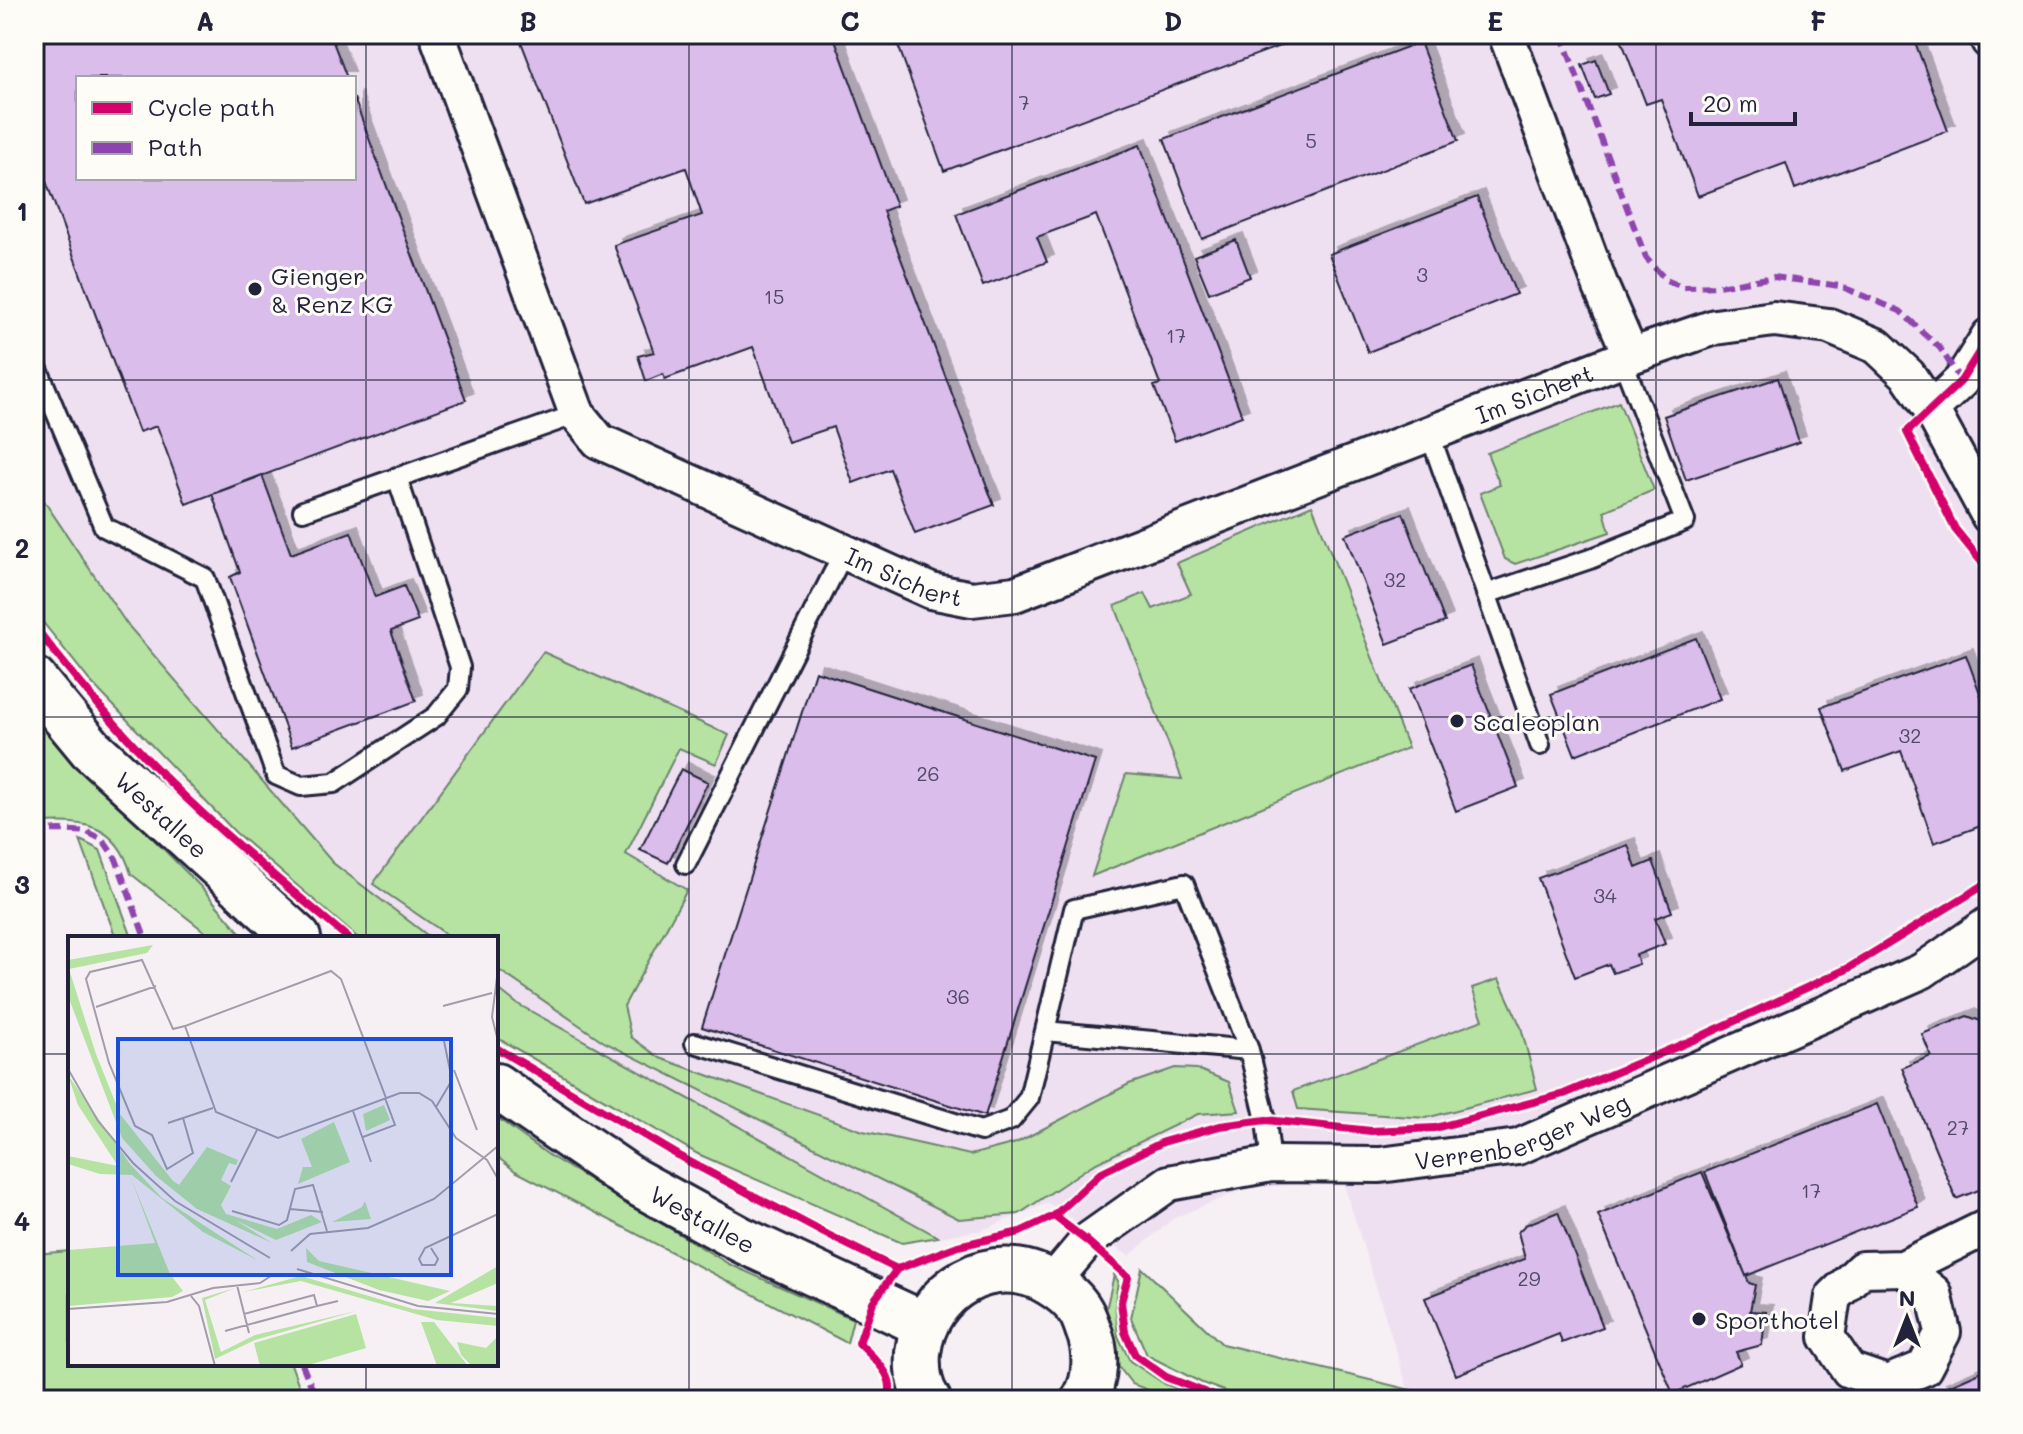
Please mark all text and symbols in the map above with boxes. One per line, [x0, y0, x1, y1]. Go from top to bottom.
text: A [196, 4, 214, 38]
text: B [519, 4, 537, 38]
text: C [840, 4, 860, 38]
text: D [1164, 4, 1182, 38]
text: E [1487, 4, 1503, 38]
text: F [1810, 4, 1826, 38]
legend [76, 76, 356, 180]
scale bar [1691, 76, 1795, 126]
text: 20 m [1703, 87, 1758, 118]
house number: 7 [1018, 89, 1030, 115]
text: Cycle path [148, 91, 274, 122]
house number: 5 [1305, 127, 1317, 153]
text: Path [148, 131, 202, 162]
text: 1 [16, 194, 28, 228]
place label: Gienger & Renz KG [271, 260, 393, 319]
house number: 3 [1416, 261, 1428, 287]
marker: Gienger & Renz KG [246, 280, 264, 298]
house number: 15 [764, 283, 784, 309]
house number: 17 [1166, 322, 1186, 348]
street label: Im Sichert [1471, 356, 1597, 430]
text: 2 [15, 531, 29, 565]
street label: Im Sichert [841, 539, 965, 612]
house number: 32 [1384, 566, 1406, 592]
place label: Scaleoplan [1473, 706, 1600, 737]
marker: Scaleoplan [1448, 712, 1466, 730]
house number: 32 [1899, 722, 1921, 748]
house number: 26 [916, 760, 940, 786]
street label: Westallee [109, 764, 215, 864]
text: 3 [14, 867, 30, 901]
house number: 34 [1593, 882, 1617, 908]
inset map [68, 936, 498, 1366]
house number: 36 [946, 983, 970, 1009]
street label: Verrenberger Weg [1413, 1085, 1633, 1176]
house number: 27 [1947, 1114, 1969, 1140]
street label: Westallee [645, 1177, 760, 1259]
house number: 17 [1801, 1177, 1821, 1203]
text: 4 [14, 1204, 30, 1238]
house number: 29 [1518, 1265, 1541, 1291]
north arrow [1867, 1278, 1947, 1358]
text: N [1899, 1283, 1915, 1312]
place label: Sporthotel [1715, 1304, 1839, 1335]
marker: Sporthotel [1690, 1310, 1708, 1328]

